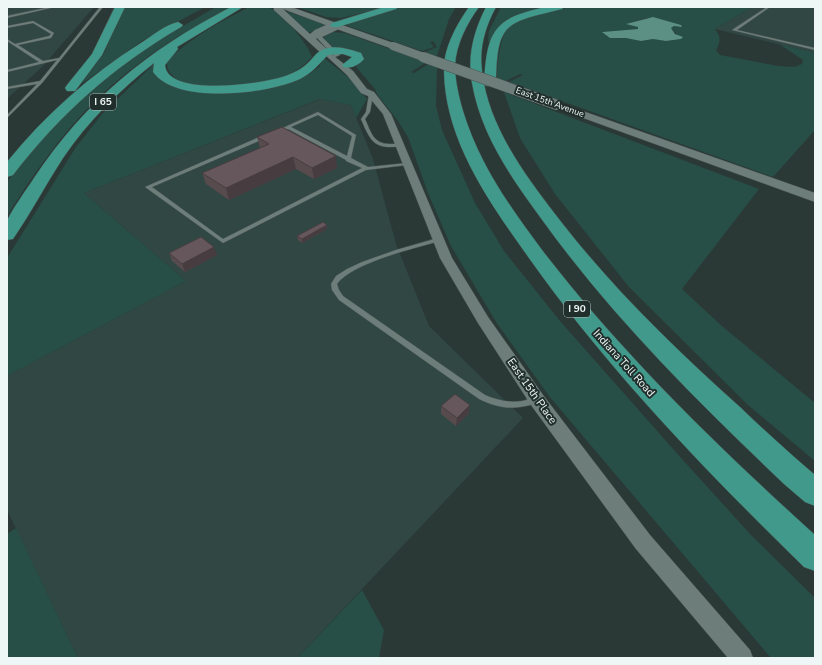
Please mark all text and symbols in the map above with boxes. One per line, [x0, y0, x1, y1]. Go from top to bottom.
street label: East 15th Avenue [514, 84, 586, 120]
road number: I 65 [90, 94, 116, 110]
road number: I 90 [564, 301, 590, 317]
street label: Indiana Toll Road [590, 326, 658, 400]
street label: East 15th Place [504, 355, 560, 427]

